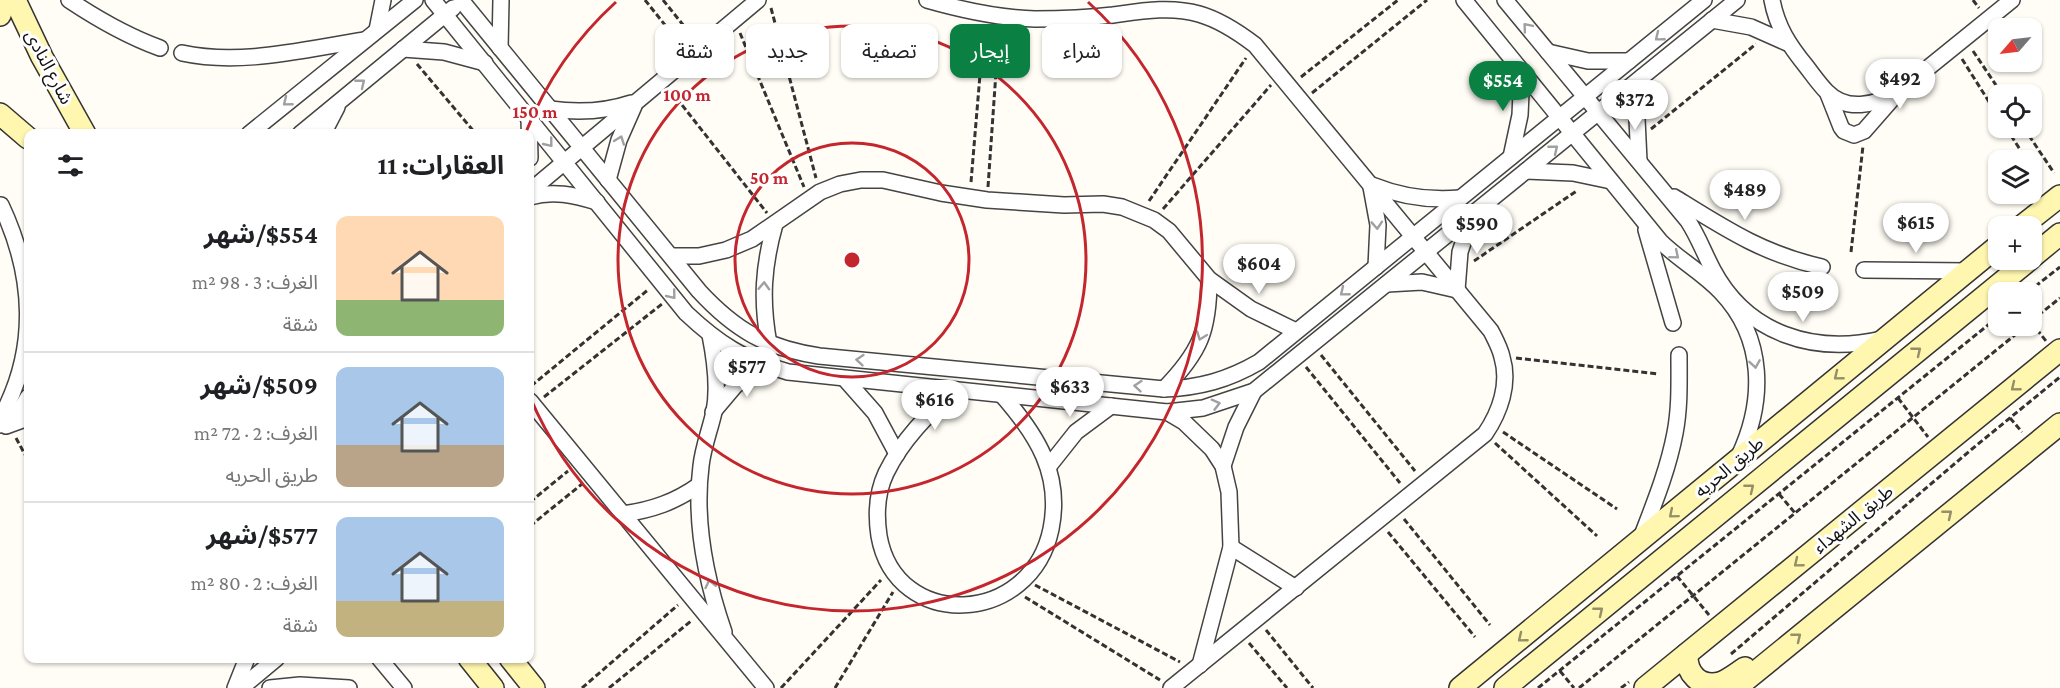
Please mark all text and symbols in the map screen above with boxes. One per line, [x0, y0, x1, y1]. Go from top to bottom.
north arrow [1988, 18, 2042, 72]
map controls [1988, 18, 2042, 336]
one-way arrow [1524, 23, 1535, 34]
chip: شقة [655, 24, 734, 78]
chip: جديد [746, 24, 829, 78]
chip: تصفية [841, 24, 938, 78]
chip: إيجار [950, 24, 1030, 78]
chip: شراء [1042, 24, 1122, 78]
street label: شارع النادى [18, 26, 77, 109]
one-way arrow [1655, 29, 1666, 40]
pin: $492 [1864, 59, 1936, 110]
pin: $554 [1467, 61, 1539, 112]
text: $492 [1879, 67, 1921, 89]
text: $554 [1483, 69, 1523, 91]
one-way arrow [354, 79, 365, 90]
pin: $372 [1599, 80, 1671, 131]
button: locate [1988, 84, 2042, 138]
text: 100 m [663, 85, 711, 105]
text: $372 [1615, 88, 1655, 110]
one-way arrow [283, 95, 294, 106]
text: 150 m [512, 102, 558, 122]
one-way arrow [612, 135, 625, 145]
one-way arrow [542, 137, 553, 148]
one-way arrow [1547, 145, 1558, 156]
icon: filters [54, 149, 87, 182]
button: layers [1988, 150, 2042, 204]
text: العقارات: 11 [377, 151, 504, 180]
text: 50 m [750, 168, 789, 188]
pin: $489 [1709, 170, 1781, 221]
text: $489 [1723, 178, 1767, 200]
pin: $615 [1880, 203, 1952, 254]
pin: $590 [1441, 204, 1513, 255]
text: $615 [1897, 211, 1935, 233]
text: $590 [1456, 212, 1498, 234]
button: + [1988, 216, 2042, 270]
text: $554/شهر [204, 220, 318, 249]
one-way arrow [1370, 221, 1383, 230]
icon: home [384, 240, 456, 312]
pin: $604 [1223, 244, 1295, 295]
one-way arrow [1668, 248, 1679, 259]
centre of rings [842, 250, 862, 270]
text: $604 [1237, 252, 1281, 274]
text: الغرف: 3 · 98 m² [192, 271, 318, 293]
pin: $509 [1767, 272, 1839, 323]
text: $509 [1782, 280, 1824, 302]
one-way arrow [757, 281, 770, 290]
button: − [1988, 282, 2042, 336]
one-way arrow [1340, 285, 1351, 296]
one-way arrow [665, 288, 676, 299]
text: شقة [283, 313, 318, 335]
one-way arrow [1196, 331, 1209, 341]
pin: $577 [711, 347, 783, 398]
one-way arrow [1910, 347, 1921, 358]
one-way arrow [855, 354, 865, 367]
text: $577 [728, 355, 766, 377]
one-way arrow [1748, 359, 1761, 369]
pin: $633 [1034, 367, 1106, 418]
one-way arrow [1834, 368, 1845, 379]
text: $509/شهر [200, 371, 318, 400]
text: $633 [1050, 375, 1090, 397]
pin: $616 [899, 380, 971, 431]
one-way arrow [1133, 380, 1142, 393]
one-way arrow [2011, 380, 2022, 391]
text: $616 [915, 388, 955, 410]
icon: home [384, 391, 456, 463]
one-way arrow [1211, 399, 1221, 412]
text: الغرف: 2 · 72 m² [194, 422, 318, 444]
street label: طريق الحريه [1691, 433, 1768, 502]
text: طريق الحريه [226, 464, 318, 486]
street label: طريق الشهداء [1809, 481, 1898, 558]
one-way arrow [1743, 484, 1754, 495]
one-way arrow [1669, 507, 1680, 518]
one-way arrow [1941, 511, 1952, 522]
text: $577/شهر [206, 521, 318, 550]
icon: home [384, 541, 456, 613]
one-way arrow [1794, 556, 1805, 567]
text: الغرف: 2 · 80 m² [191, 572, 318, 594]
one-way arrow [705, 580, 718, 590]
one-way arrow [1592, 607, 1603, 618]
text: شقة [283, 614, 318, 636]
one-way arrow [1518, 630, 1529, 641]
one-way arrow [1790, 634, 1801, 645]

